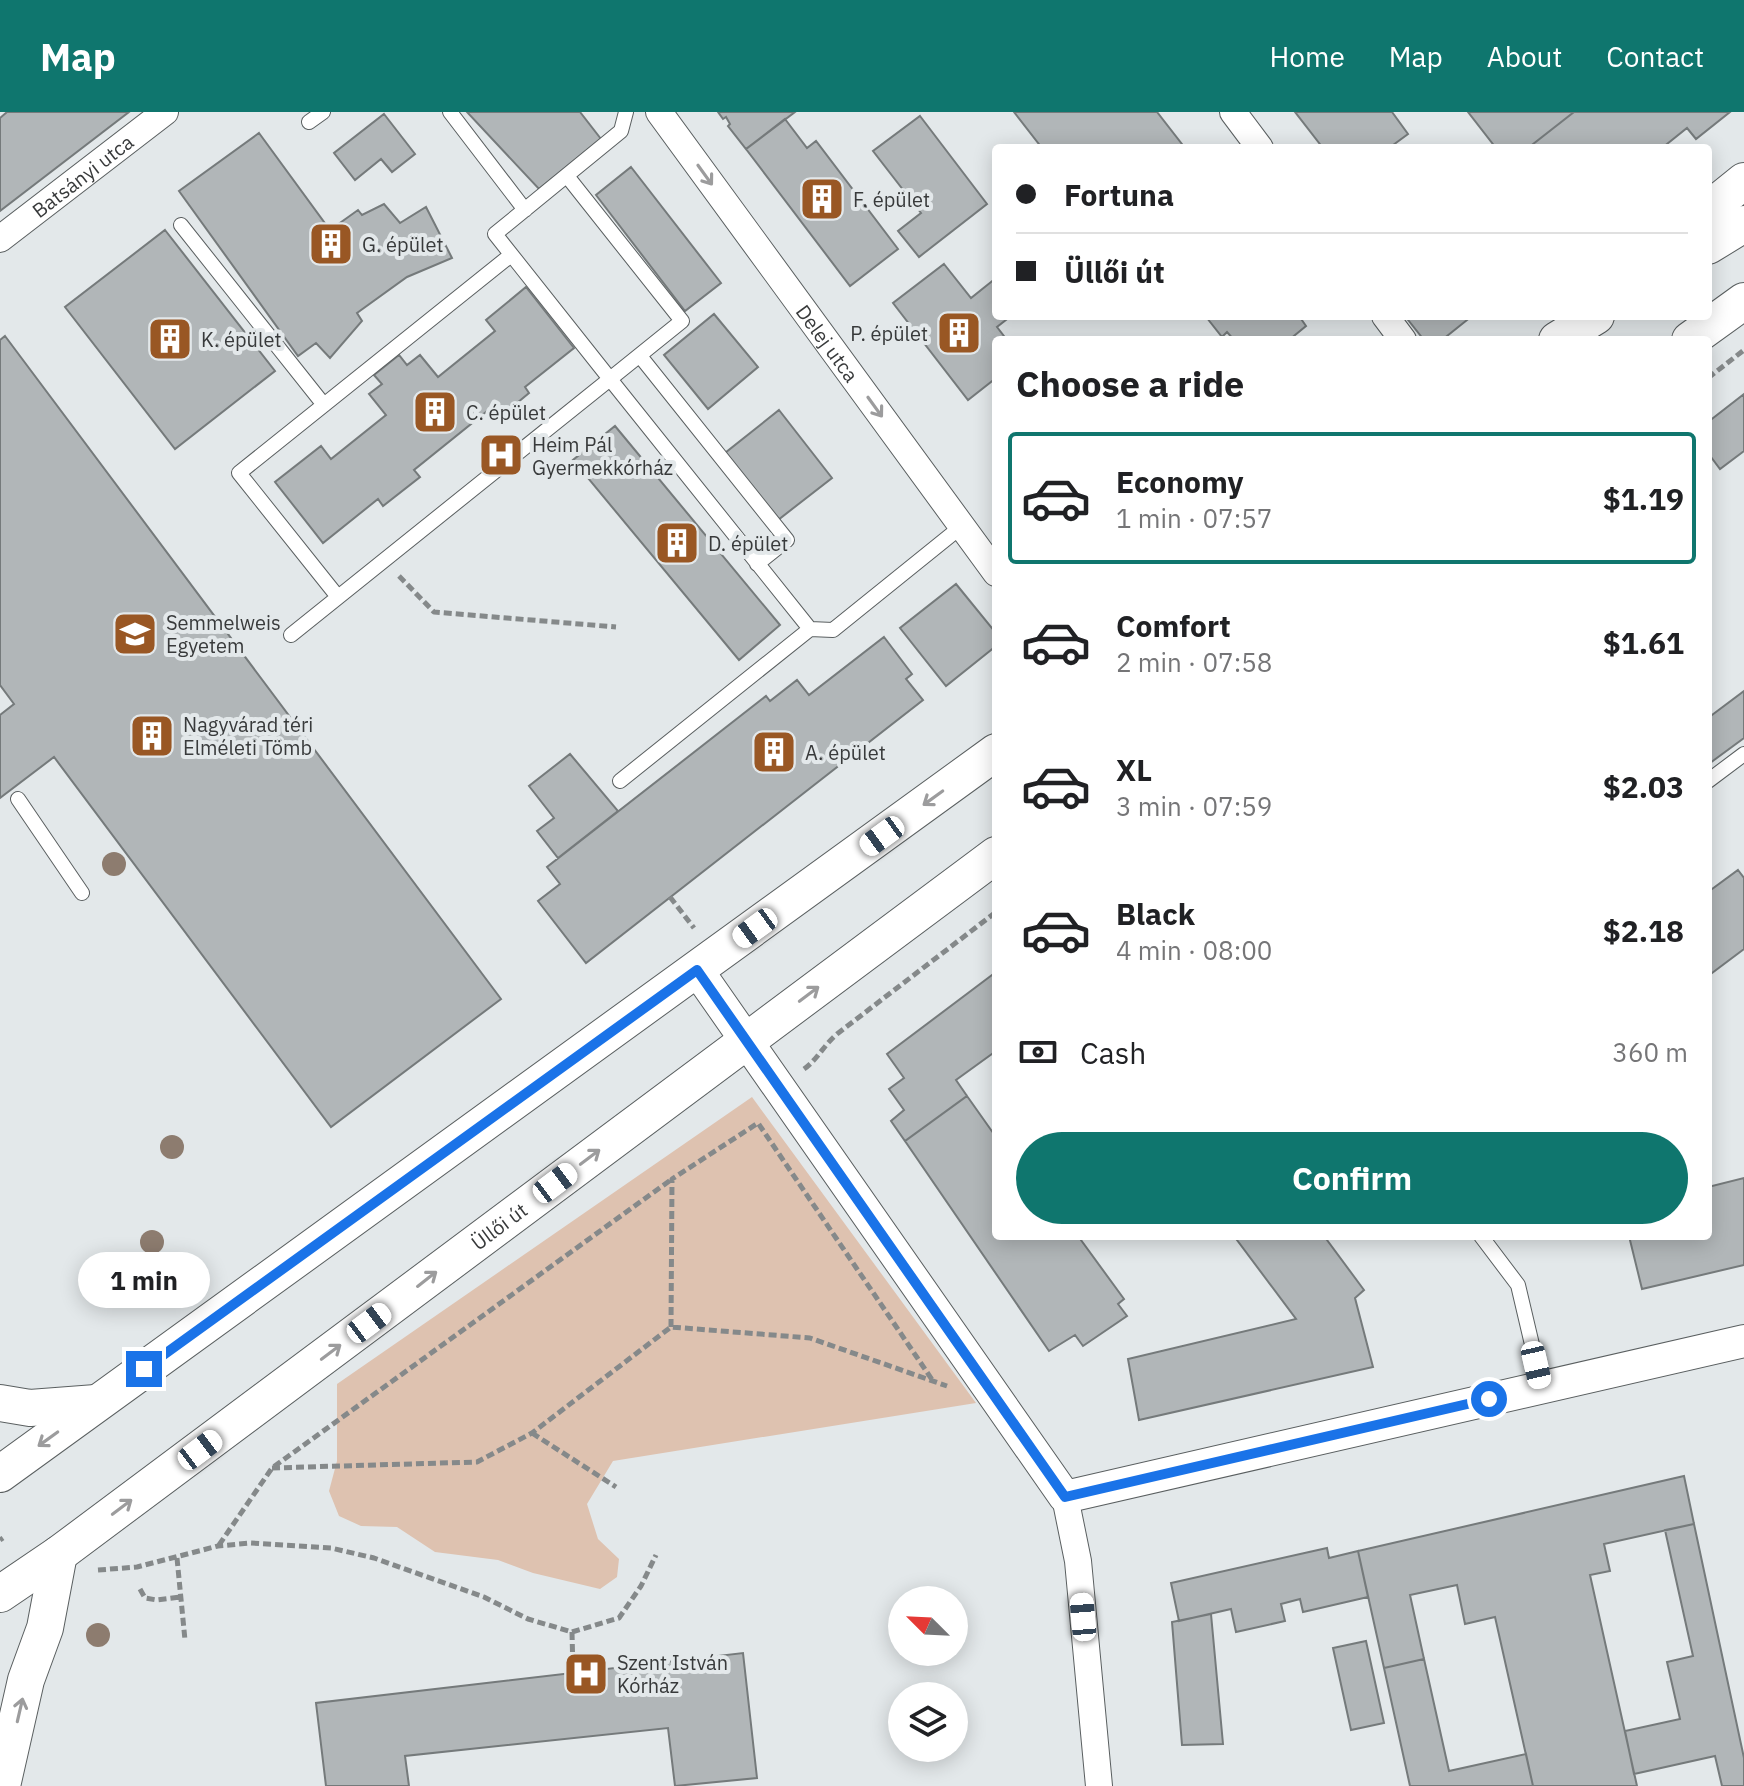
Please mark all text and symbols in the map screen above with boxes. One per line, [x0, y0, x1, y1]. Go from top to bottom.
text: Map [40, 32, 116, 81]
text: Home [1269, 38, 1345, 75]
text: Map [1389, 38, 1443, 75]
text: About [1487, 38, 1562, 75]
text: Contact [1606, 38, 1704, 75]
street label: Batsányi utca [26, 128, 139, 223]
one-way arrow [696, 164, 713, 185]
building icon: F. épület [798, 175, 846, 223]
text: Fortuna [1064, 175, 1174, 214]
place label: F. épület [853, 186, 930, 213]
building icon: G. épület [307, 220, 355, 268]
place label: G. épület [362, 231, 443, 258]
text: Üllői út [1064, 252, 1165, 291]
street label: Delej utca [790, 299, 865, 387]
building icon: P. épület [935, 309, 983, 357]
building icon: K. épület [146, 315, 194, 363]
place label: P. épület [850, 320, 928, 347]
place label: K. épület [201, 326, 281, 353]
text: Choose a ride [1016, 360, 1244, 407]
building icon: C. épület [411, 388, 459, 436]
one-way arrow [867, 396, 883, 418]
place label: C. épület [466, 399, 546, 426]
hospital icon: Heim Pál Gyermekkórház [477, 431, 525, 479]
place label: Heim Pál Gyermekkórház [532, 431, 673, 481]
icon: car [1020, 462, 1092, 534]
text: Economy [1116, 462, 1244, 501]
text: $1.19 [1603, 479, 1684, 518]
text: 1 min · 07:57 [1116, 501, 1272, 535]
building icon: D. épület [653, 519, 701, 567]
place label: D. épület [708, 530, 788, 557]
icon: car [1020, 606, 1092, 678]
text: Comfort [1116, 606, 1231, 645]
place label: Semmelweis Egyetem [166, 609, 281, 659]
school or university icon: Semmelweis Egyetem [111, 610, 159, 658]
text: $1.61 [1603, 623, 1684, 662]
text: 2 min · 07:58 [1116, 645, 1272, 679]
place label: Nagyvárad téri Elméleti Tömb [183, 711, 313, 761]
building icon: Nagyvárad téri Elméleti Tömb [128, 712, 176, 760]
building icon: A. épület [750, 728, 798, 776]
place label: A. épület [805, 739, 886, 766]
icon: car [1020, 750, 1092, 822]
text: XL [1116, 750, 1152, 789]
text: $2.03 [1603, 767, 1684, 806]
text: 3 min · 07:59 [1116, 789, 1272, 823]
one-way arrow [923, 790, 944, 807]
car [856, 812, 908, 860]
icon: car [1020, 894, 1092, 966]
text: Black [1116, 894, 1195, 933]
car [729, 904, 781, 952]
text: $2.18 [1603, 911, 1684, 950]
text: 4 min · 08:00 [1116, 933, 1272, 967]
one-way arrow [798, 986, 819, 1003]
icon: cash [1016, 1030, 1060, 1074]
text: Cash [1080, 1033, 1146, 1072]
text: 360 m [1612, 1035, 1688, 1069]
button: Confirm [1016, 1132, 1688, 1224]
one-way arrow [579, 1148, 601, 1165]
car [529, 1159, 581, 1207]
street label: Üllői út [465, 1196, 532, 1256]
callout: 1 min [78, 1253, 210, 1309]
text: 1 min [110, 1263, 178, 1297]
one-way arrow [416, 1271, 437, 1288]
car [343, 1299, 395, 1347]
car [1519, 1339, 1553, 1391]
one-way arrow [319, 1344, 341, 1361]
route end [126, 1351, 162, 1387]
route start [1471, 1381, 1507, 1417]
car [174, 1426, 226, 1474]
one-way arrow [38, 1430, 59, 1447]
one-way arrow [111, 1499, 132, 1516]
north arrow [888, 1586, 968, 1666]
map controls [888, 1586, 968, 1762]
car [1069, 1592, 1097, 1642]
place label: Szent István Kórház [617, 1649, 728, 1699]
hospital icon: Szent István Kórház [562, 1650, 610, 1698]
button: layers [888, 1682, 968, 1762]
one-way arrow [13, 1698, 28, 1723]

